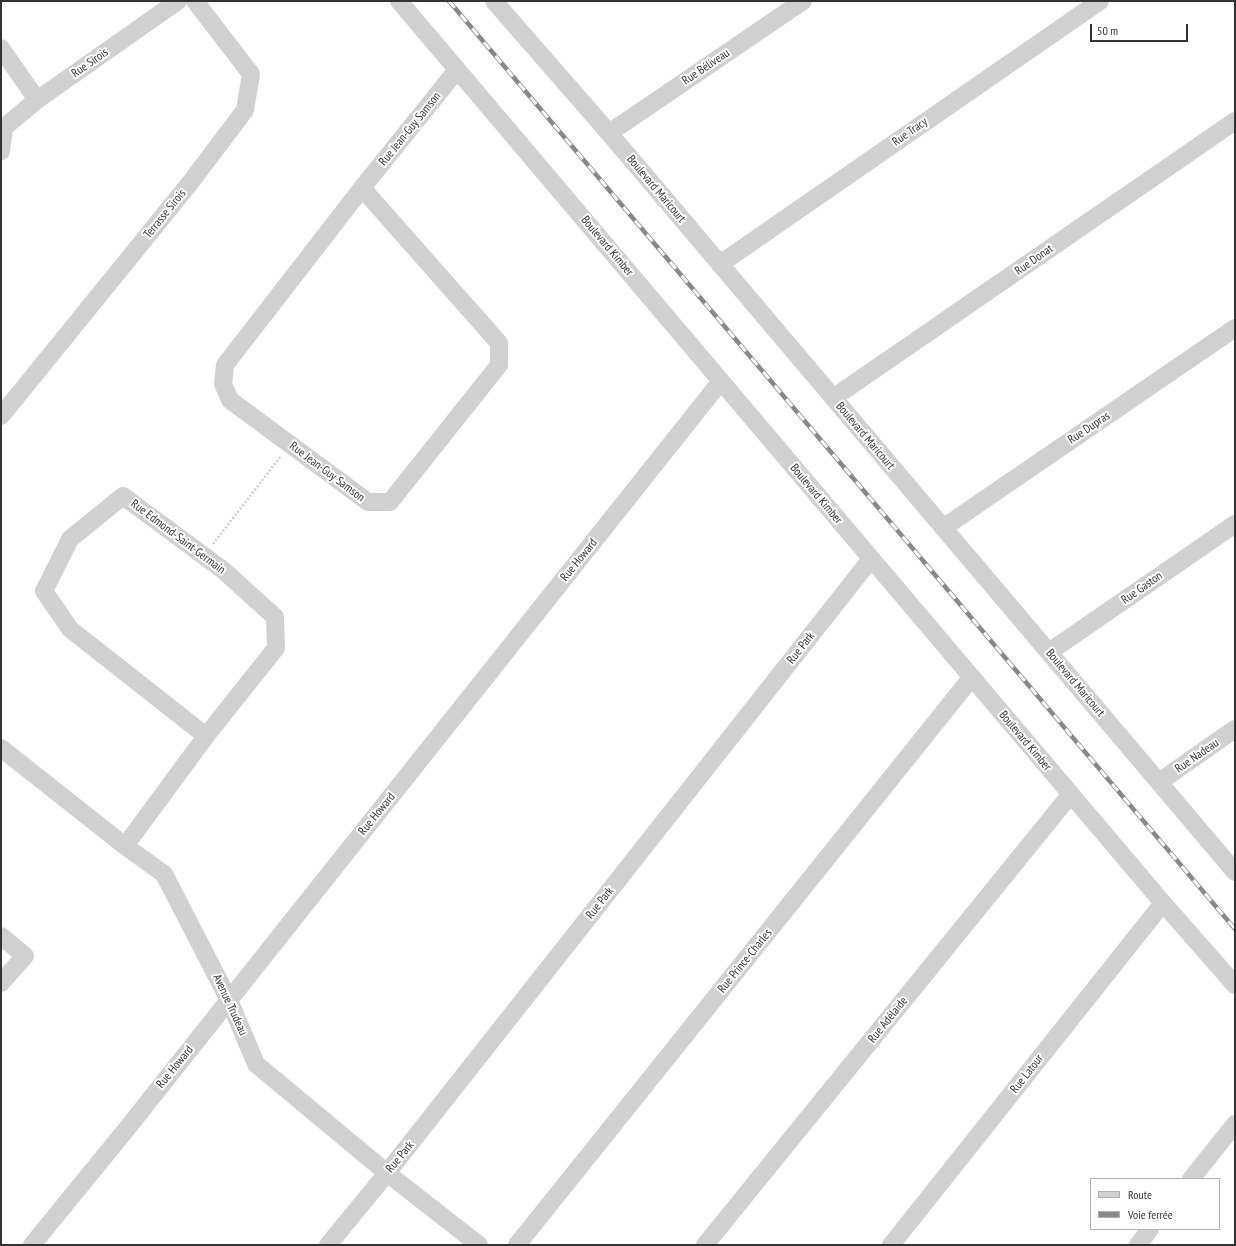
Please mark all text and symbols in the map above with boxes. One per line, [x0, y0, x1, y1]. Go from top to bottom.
scale bar [1092, 16, 1190, 42]
text: 50 m [1097, 23, 1118, 38]
street label: Rue Sirois [69, 45, 111, 81]
street label: Rue Béliveau [680, 46, 732, 88]
street label: Rue Jean-Guy Samson [376, 89, 444, 169]
street label: Rue Tracy [890, 115, 930, 149]
street label: Boulevard Maricourt [624, 152, 688, 226]
street label: Terrasse Sirois [141, 187, 189, 241]
street label: Boulevard Kimber [578, 213, 636, 279]
street label: Rue Donat [1012, 242, 1056, 278]
street label: Boulevard Maricourt [833, 399, 897, 473]
street label: Rue Dupras [1065, 409, 1113, 447]
street label: Rue Jean-Guy Samson [287, 439, 367, 505]
street label: Boulevard Kimber [787, 461, 845, 527]
street label: Rue Edmond-Saint-Germain [128, 497, 228, 577]
street label: Rue Howard [558, 536, 600, 584]
street label: Rue Gaston [1119, 569, 1165, 607]
street label: Rue Park [784, 629, 818, 667]
street label: Boulevard Maricourt [1043, 646, 1107, 720]
street label: Boulevard Kimber [996, 708, 1054, 774]
street label: Rue Nadeau [1172, 736, 1222, 776]
street label: Rue Howard [356, 790, 398, 838]
street label: Rue Park [583, 884, 617, 922]
street label: Rue Prince-Charles [715, 926, 775, 996]
street label: Avenue Trudeau [210, 972, 250, 1038]
street label: Rue Adélaïde [865, 994, 911, 1046]
street label: Rue Howard [154, 1043, 196, 1091]
street label: Rue Latour [1007, 1052, 1047, 1096]
street label: Rue Park [383, 1138, 417, 1176]
legend [1090, 1178, 1220, 1230]
text: Route [1128, 1187, 1152, 1202]
text: Voie ferrée [1128, 1207, 1173, 1222]

